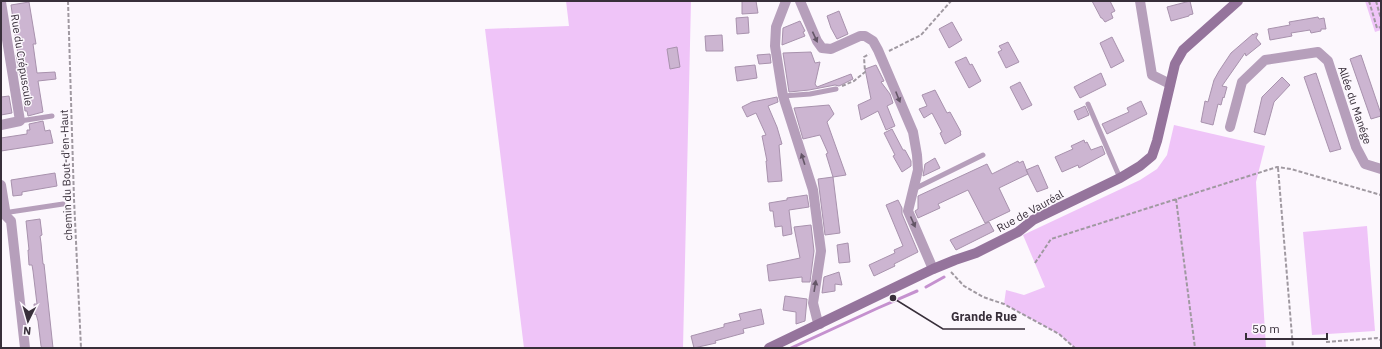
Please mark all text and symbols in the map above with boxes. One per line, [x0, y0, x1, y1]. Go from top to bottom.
street label: Rue du Crépuscule [8, 13, 36, 107]
one-way arrow [812, 31, 818, 43]
street label: Allée du Manége [1335, 64, 1375, 146]
one-way arrow [896, 92, 902, 104]
street label: chemin du Bout-d'en-Haut [57, 109, 75, 241]
one-way arrow [800, 153, 806, 165]
street label: Rue de Vauréal [994, 187, 1066, 235]
one-way arrow [910, 216, 916, 227]
one-way arrow [812, 280, 818, 292]
north arrow [8, 301, 48, 341]
callout: Grande Rue [943, 305, 1025, 329]
text: Grande Rue [951, 309, 1017, 324]
scale bar [1246, 315, 1327, 341]
text: 50 m [1252, 321, 1280, 336]
text: N [23, 324, 32, 338]

